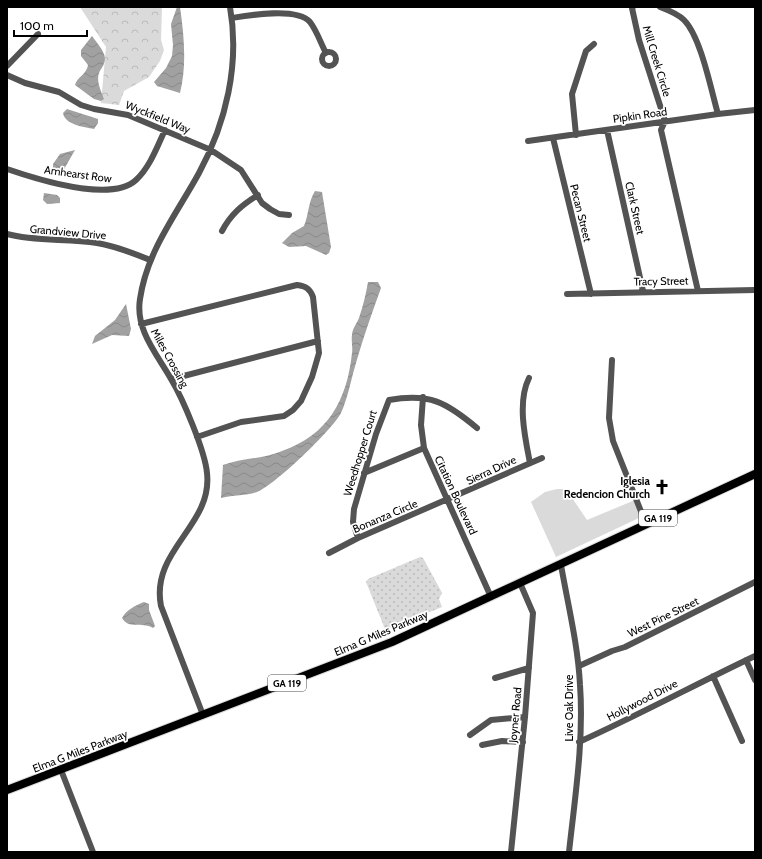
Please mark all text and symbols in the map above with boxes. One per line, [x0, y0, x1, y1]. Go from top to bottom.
scale bar [14, 12, 87, 38]
text: 100 m [20, 18, 54, 33]
street label: Mill Creek Circle [640, 24, 675, 99]
street label: Wyckfield Way [123, 98, 193, 137]
street label: Pipkin Road [612, 104, 668, 126]
street label: Amhearst Row [43, 162, 113, 186]
street label: Clark Street [622, 180, 648, 236]
street label: Pecan Street [567, 183, 595, 244]
street label: Grandview Drive [29, 222, 107, 242]
street label: Tracy Street [633, 274, 689, 288]
street label: Miles Crossing [148, 326, 192, 390]
street label: Weedhopper Court [340, 408, 380, 498]
street label: Sierra Drive [464, 452, 519, 488]
street label: Citation Boulevard [432, 453, 480, 537]
place label: Iglesia Redencion Church [564, 474, 651, 501]
church icon: Iglesia Redencion Church [653, 478, 671, 496]
street label: Bonanza Circle [350, 496, 420, 536]
road number: GA 119 [639, 510, 677, 526]
street label: West Pine Street [625, 594, 701, 640]
street label: Elma G Miles Parkway [332, 607, 430, 659]
street label: Live Oak Drive [562, 674, 576, 742]
road number: GA 119 [268, 675, 306, 691]
street label: Hollywood Drive [604, 676, 680, 724]
street label: Joyner Road [506, 687, 524, 744]
street label: Elma G Miles Parkway [30, 726, 130, 776]

